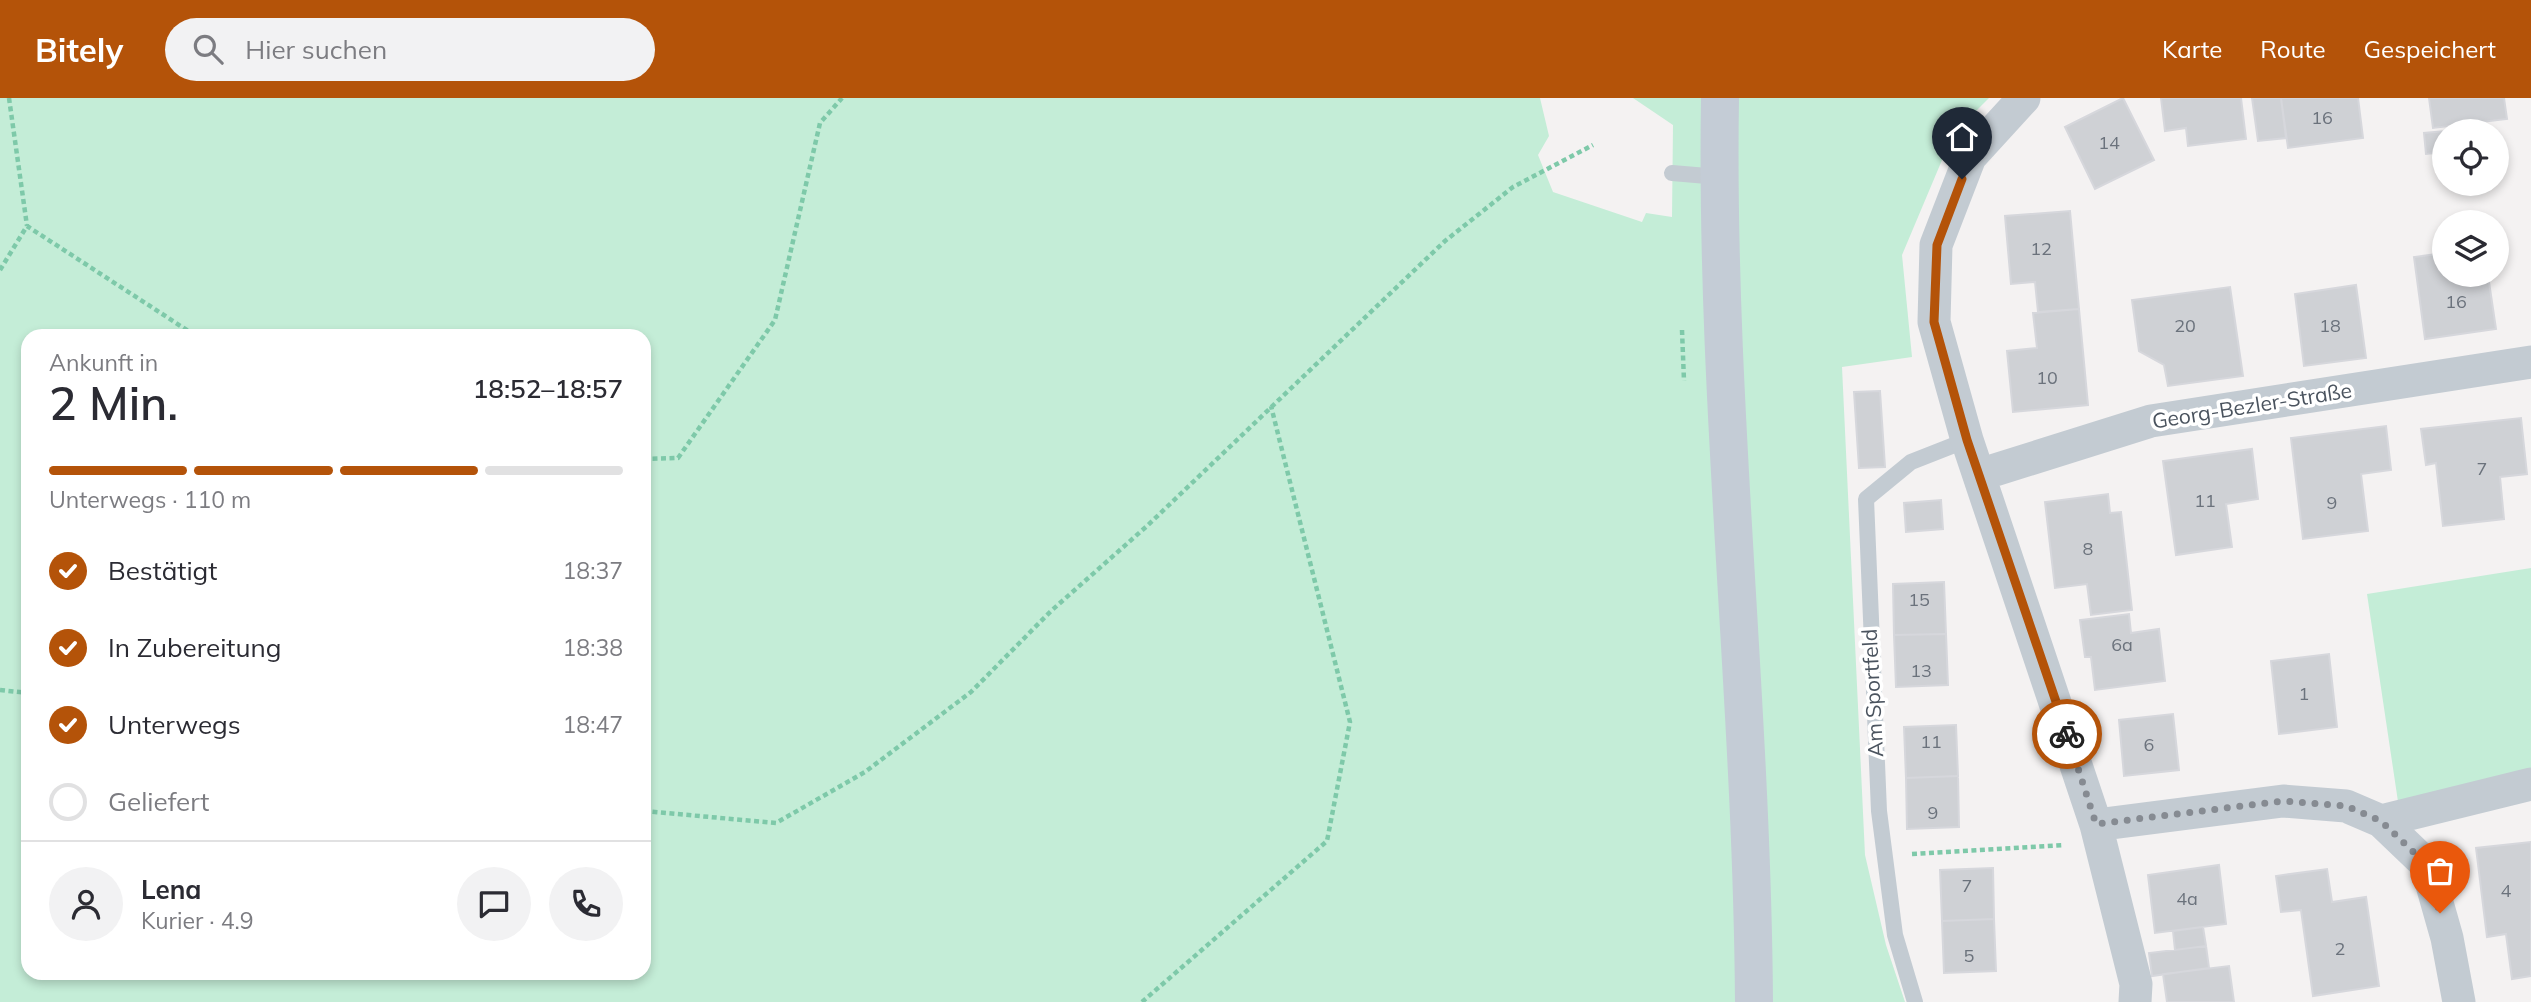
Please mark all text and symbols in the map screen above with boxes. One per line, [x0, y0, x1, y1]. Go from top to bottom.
search box [165, 18, 655, 81]
text: Bitely [35, 29, 123, 70]
icon: search [189, 30, 227, 68]
text: Hier suchen [245, 33, 387, 66]
text: Karte [2162, 34, 2222, 64]
text: Route [2260, 34, 2326, 64]
text: Gespeichert [2364, 34, 2496, 64]
house number: 16 [2311, 106, 2333, 129]
pin [1932, 107, 1992, 179]
icon: home [1943, 118, 1981, 156]
map controls [2432, 119, 2509, 287]
button: locate [2432, 119, 2509, 196]
house number: 14 [2098, 131, 2120, 154]
button: layers [2432, 210, 2509, 287]
house number: 12 [2030, 237, 2052, 260]
house number: 16 [2445, 290, 2467, 313]
house number: 20 [2174, 314, 2196, 337]
house number: 18 [2319, 314, 2341, 337]
text: Ankunft in [49, 348, 158, 377]
house number: 10 [2036, 366, 2058, 389]
text: 18:52–18:57 [473, 372, 623, 405]
text: 2 Min. [49, 374, 178, 432]
street label: Georg-Bezler-Straße [2150, 376, 2354, 434]
house number: 7 [2477, 457, 2487, 480]
text: Unterwegs · 110 m [49, 485, 251, 514]
house number: 11 [2194, 489, 2216, 512]
house number: 9 [2327, 491, 2337, 514]
house number: 8 [2083, 537, 2093, 560]
icon: check [49, 552, 87, 590]
text: Bestätigt [108, 554, 217, 587]
text: 18:37 [563, 556, 623, 585]
house number: 15 [1908, 588, 1930, 611]
street label: Am Sportfeld [1856, 628, 1888, 758]
icon: check [49, 629, 87, 667]
text: In Zubereitung [108, 631, 281, 664]
text: 18:38 [563, 633, 623, 662]
house number: 6a [2111, 633, 2133, 656]
house number: 13 [1910, 659, 1932, 682]
house number: 1 [2299, 682, 2309, 705]
courier [2032, 699, 2102, 769]
icon: check [49, 706, 87, 744]
text: Unterwegs [108, 708, 241, 741]
text: 18:47 [563, 710, 623, 739]
icon: bike [2048, 715, 2086, 753]
house number: 11 [1920, 730, 1942, 753]
house number: 6 [2144, 733, 2154, 756]
text: Geliefert [108, 785, 209, 818]
house number: 9 [1928, 801, 1938, 824]
pin [2410, 841, 2470, 913]
icon: bag [2421, 852, 2459, 890]
button: person [49, 867, 123, 941]
button: chat [457, 867, 531, 941]
button: phone [549, 867, 623, 941]
text: Lena [141, 873, 201, 906]
house number: 7 [1962, 874, 1972, 897]
house number: 4 [2501, 879, 2512, 902]
house number: 4a [2176, 887, 2198, 910]
text: Kurier · 4.9 [141, 906, 253, 935]
house number: 2 [2335, 937, 2345, 960]
house number: 5 [1964, 944, 1975, 967]

